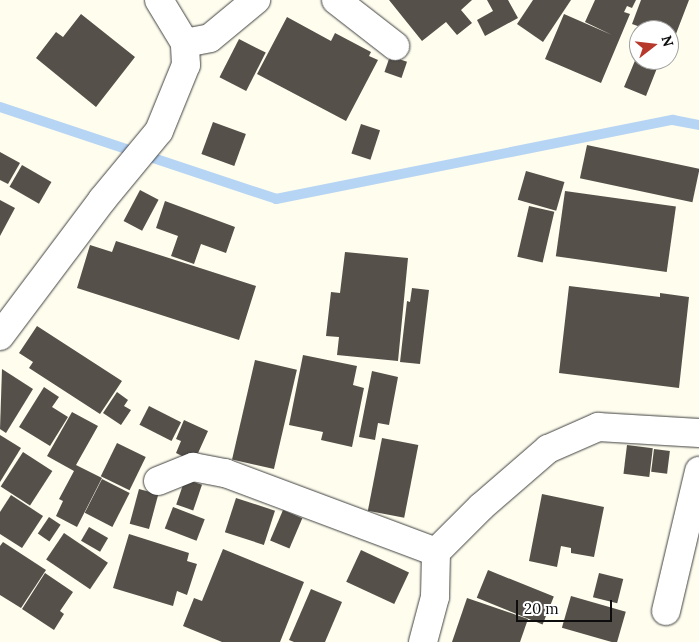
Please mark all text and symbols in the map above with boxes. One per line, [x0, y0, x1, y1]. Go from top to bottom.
north arrow [629, 20, 679, 70]
text: N [657, 33, 678, 49]
scale bar [519, 590, 615, 622]
text: 20 m [524, 599, 559, 618]

